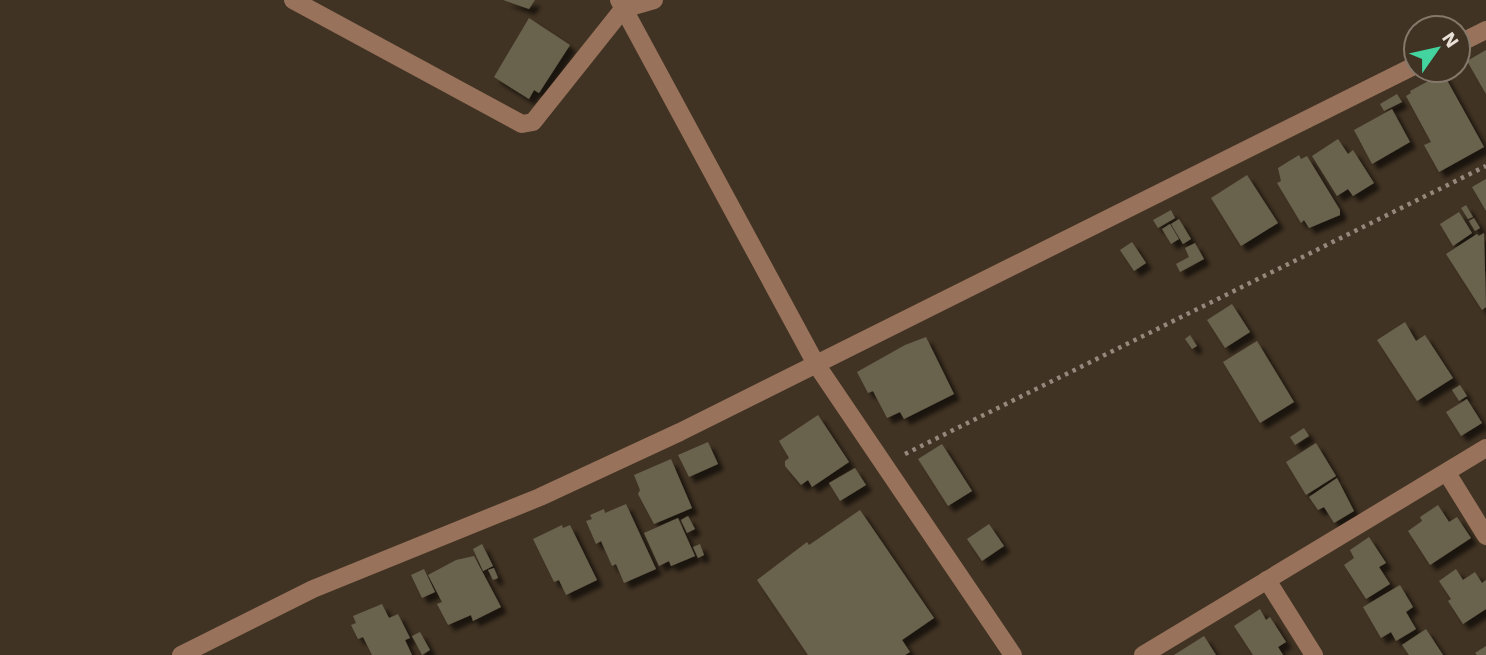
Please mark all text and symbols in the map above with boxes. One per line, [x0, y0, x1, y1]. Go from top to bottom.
north arrow [1402, 14, 1472, 84]
text: N [1437, 28, 1464, 52]

